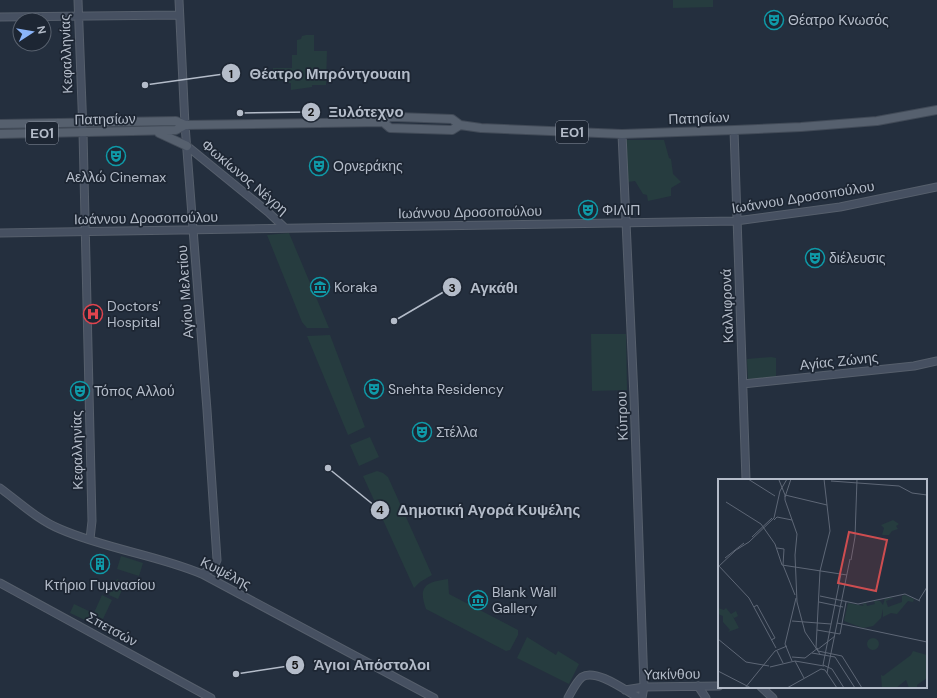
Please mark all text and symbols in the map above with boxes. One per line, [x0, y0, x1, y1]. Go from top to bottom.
theatre icon: Θέατρο Κνωσός [763, 9, 785, 31]
place label: Θέατρο Κνωσός [788, 11, 889, 29]
north arrow [12, 12, 52, 52]
street label: Κεφαλληνίας [56, 14, 76, 94]
text: N [34, 25, 49, 35]
callout: Θέατρο Μπρόντγουαιη [221, 60, 418, 87]
text: Θέατρο Μπρόντγουαιη [250, 64, 410, 84]
text: 1 [229, 66, 233, 82]
callout: Ξυλότεχνο [301, 98, 412, 125]
text: Ξυλότεχνο [328, 102, 404, 122]
text: 2 [308, 104, 315, 120]
street label: Πατησίων [668, 108, 730, 128]
street label: Πατησίων [74, 109, 136, 129]
road number: ΕΟ1 [556, 121, 588, 143]
road number: ΕΟ1 [26, 122, 58, 144]
street label: Φωκίωνος Νέγρη [198, 136, 292, 218]
theatre icon: Αελλώ Cinemax [105, 145, 127, 167]
theatre icon: Ορνεράκης [308, 155, 330, 177]
place label: Ορνεράκης [333, 157, 403, 175]
place label: Αελλώ Cinemax [66, 168, 166, 186]
street label: Ιωάννου Δροσοπούλου [730, 177, 876, 217]
theatre icon: ΦΙΛΙΠ [577, 199, 599, 221]
place label: ΦΙΛΙΠ [602, 201, 640, 219]
street label: Ιωάννου Δροσοπούλου [398, 202, 542, 222]
street label: Ιωάννου Δροσοπούλου [74, 208, 218, 228]
street label: Αγίου Μελετίου [173, 245, 197, 339]
theatre icon: διέλευσις [804, 247, 826, 269]
place label: διέλευσις [829, 249, 886, 267]
street label: Καλλιφρονά [717, 269, 737, 343]
callout: Αγκάθι [442, 274, 526, 301]
museum icon: Koraka [309, 276, 331, 298]
place label: Koraka [334, 278, 377, 296]
text: Αγκάθι [470, 278, 518, 298]
text: 3 [448, 280, 456, 296]
place label: Doctors' Hospital [107, 297, 161, 331]
hospital icon: Doctors' Hospital [82, 303, 104, 325]
street label: Αγίας Ζώνης [799, 348, 879, 374]
theatre icon: Snehta Residency [363, 378, 385, 400]
theatre icon: Τόπος Αλλού [69, 380, 91, 402]
place label: Snehta Residency [388, 380, 504, 398]
place label: Τόπος Αλλού [94, 382, 175, 400]
street label: Κύπρου [612, 391, 632, 441]
street label: Κεφαλληνίας [67, 410, 87, 490]
theatre icon: Στέλλα [411, 421, 433, 443]
place label: Στέλλα [436, 423, 478, 441]
inset map [718, 479, 927, 688]
callout: Δημοτική Αγορά Κυψέλης [370, 496, 588, 523]
text: Δημοτική Αγορά Κυψέλης [398, 500, 580, 520]
text: 4 [376, 502, 384, 518]
building icon: Κτήριο Γυμνασίου [89, 553, 111, 575]
street label: Κυψέλης [198, 553, 255, 594]
place label: Κτήριο Γυμνασίου [45, 576, 155, 594]
place label: Blank Wall Gallery [492, 583, 557, 617]
museum icon: Blank Wall Gallery [467, 589, 489, 611]
street label: Σπετσών [83, 608, 141, 650]
callout: Άγιοι Απόστολοι [285, 651, 438, 678]
text: Άγιοι Απόστολοι [314, 655, 430, 675]
text: 5 [291, 657, 299, 673]
street label: Υακίνθου [644, 665, 700, 683]

